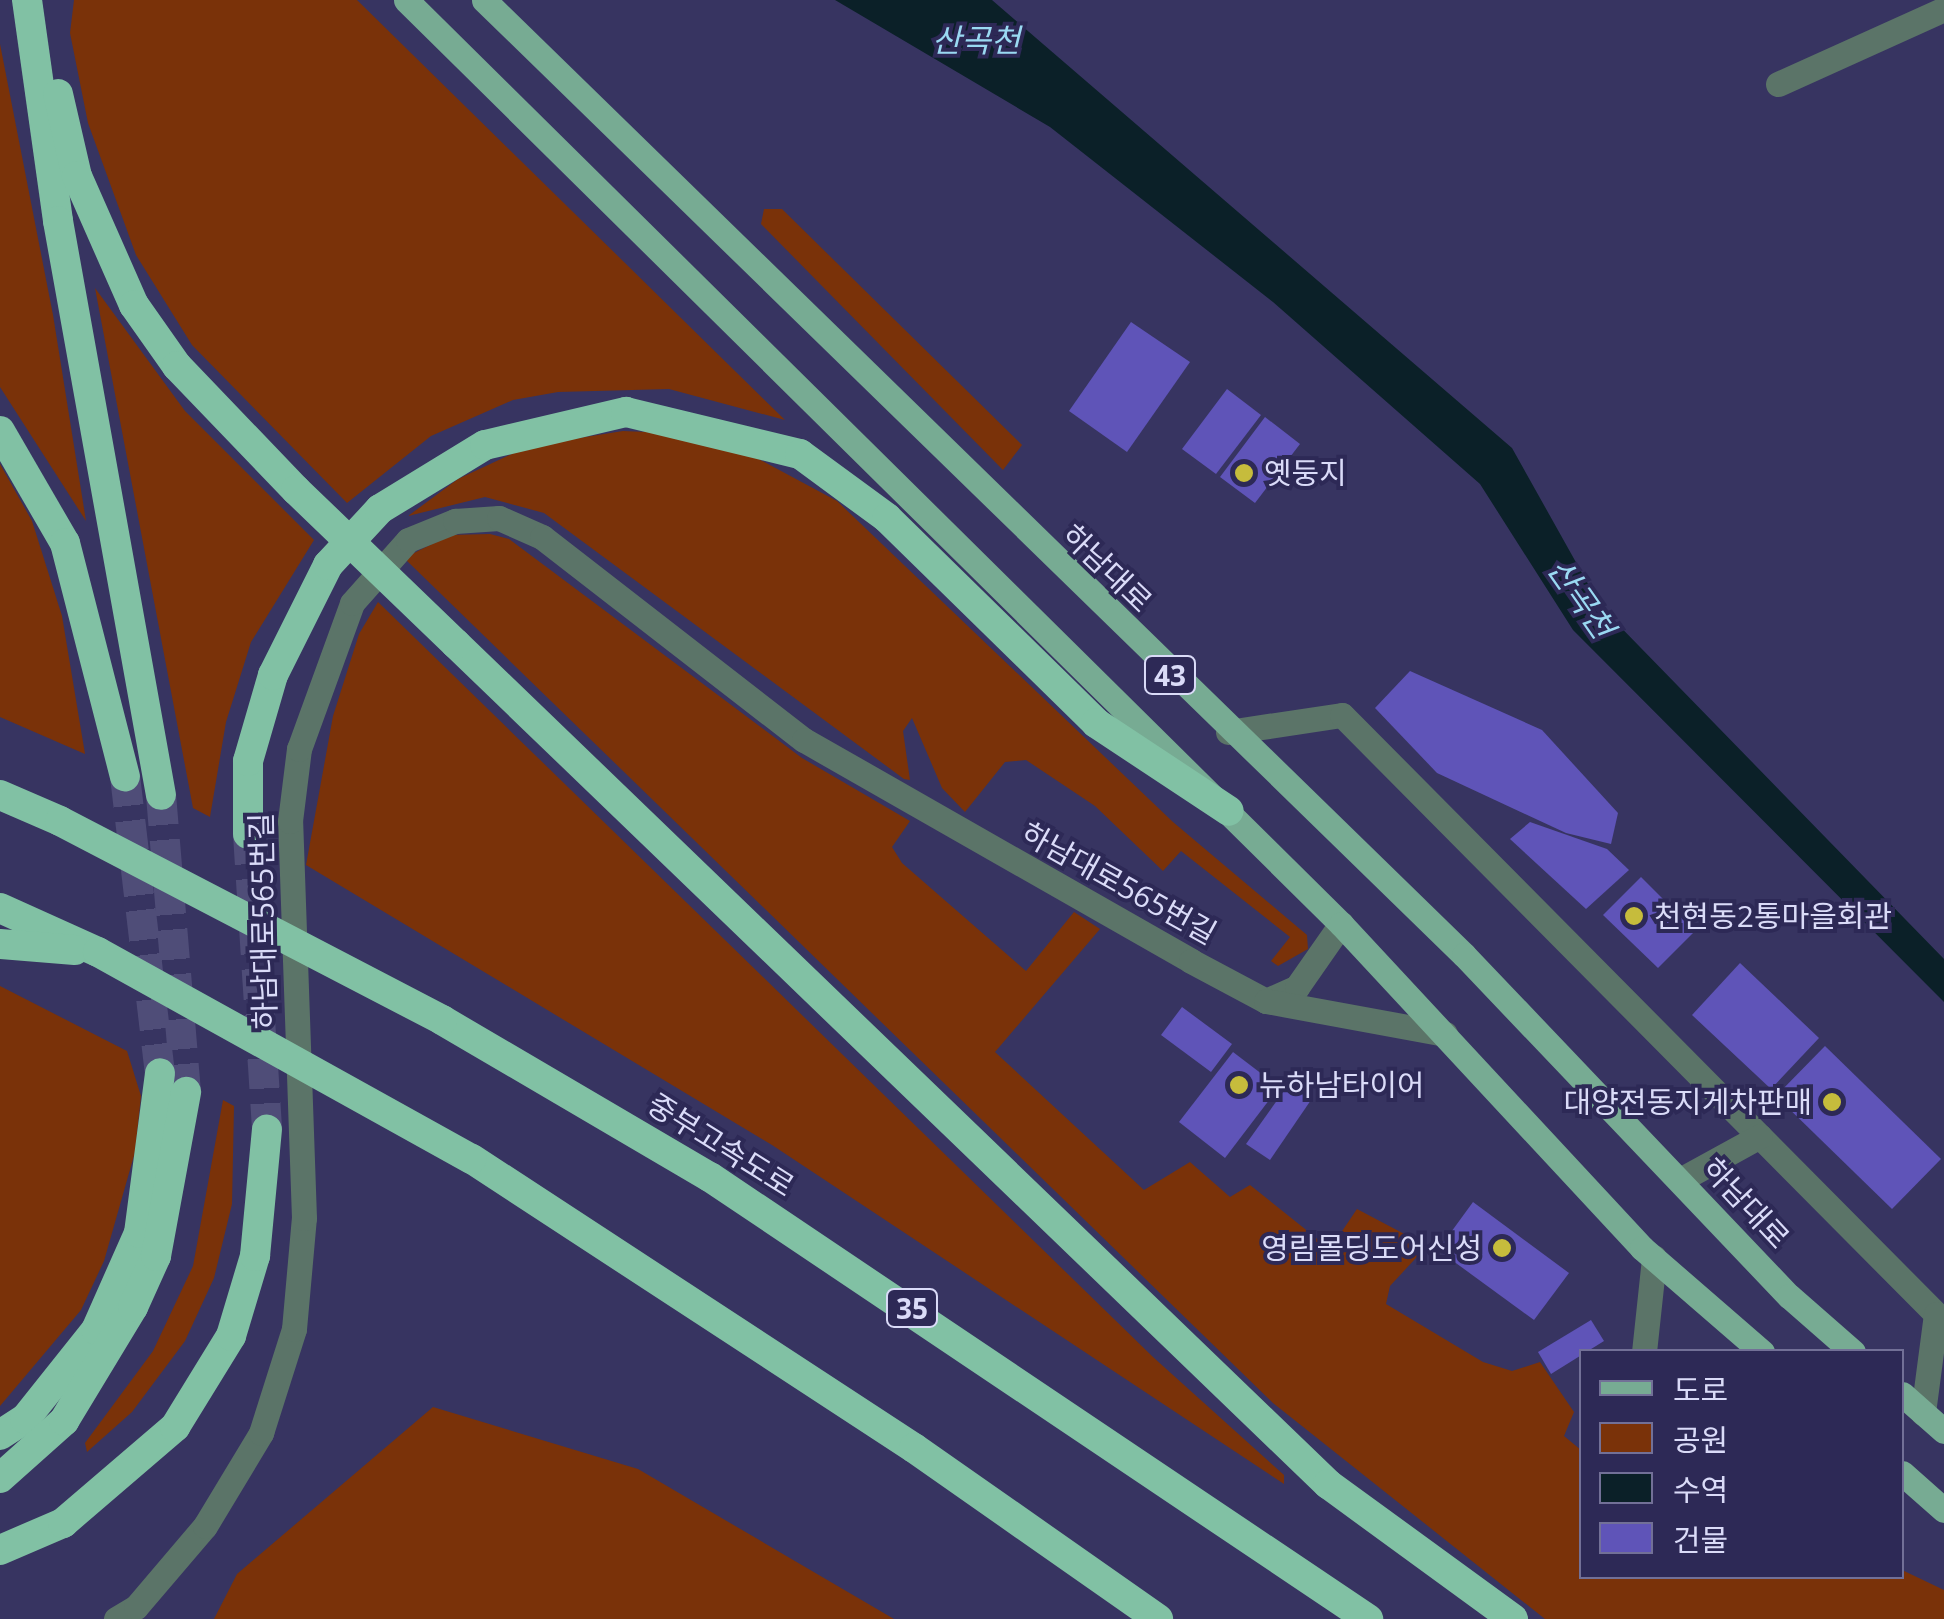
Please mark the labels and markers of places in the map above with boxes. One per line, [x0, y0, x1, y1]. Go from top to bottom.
place label: 옛둥지 [1264, 455, 1347, 491]
marker: 옛둥지 [1233, 462, 1255, 484]
place label: 천현동2통마을회관 [1654, 898, 1892, 934]
marker: 천현동2통마을회관 [1623, 905, 1645, 927]
place label: 뉴하남타이어 [1259, 1067, 1425, 1103]
marker: 뉴하남타이어 [1228, 1074, 1250, 1096]
place label: 대양전동지게차판매 [1564, 1084, 1812, 1120]
marker: 대양전동지게차판매 [1821, 1091, 1843, 1113]
place label: 영림몰딩도어신성 [1261, 1230, 1482, 1266]
marker: 영림몰딩도어신성 [1491, 1237, 1513, 1259]

